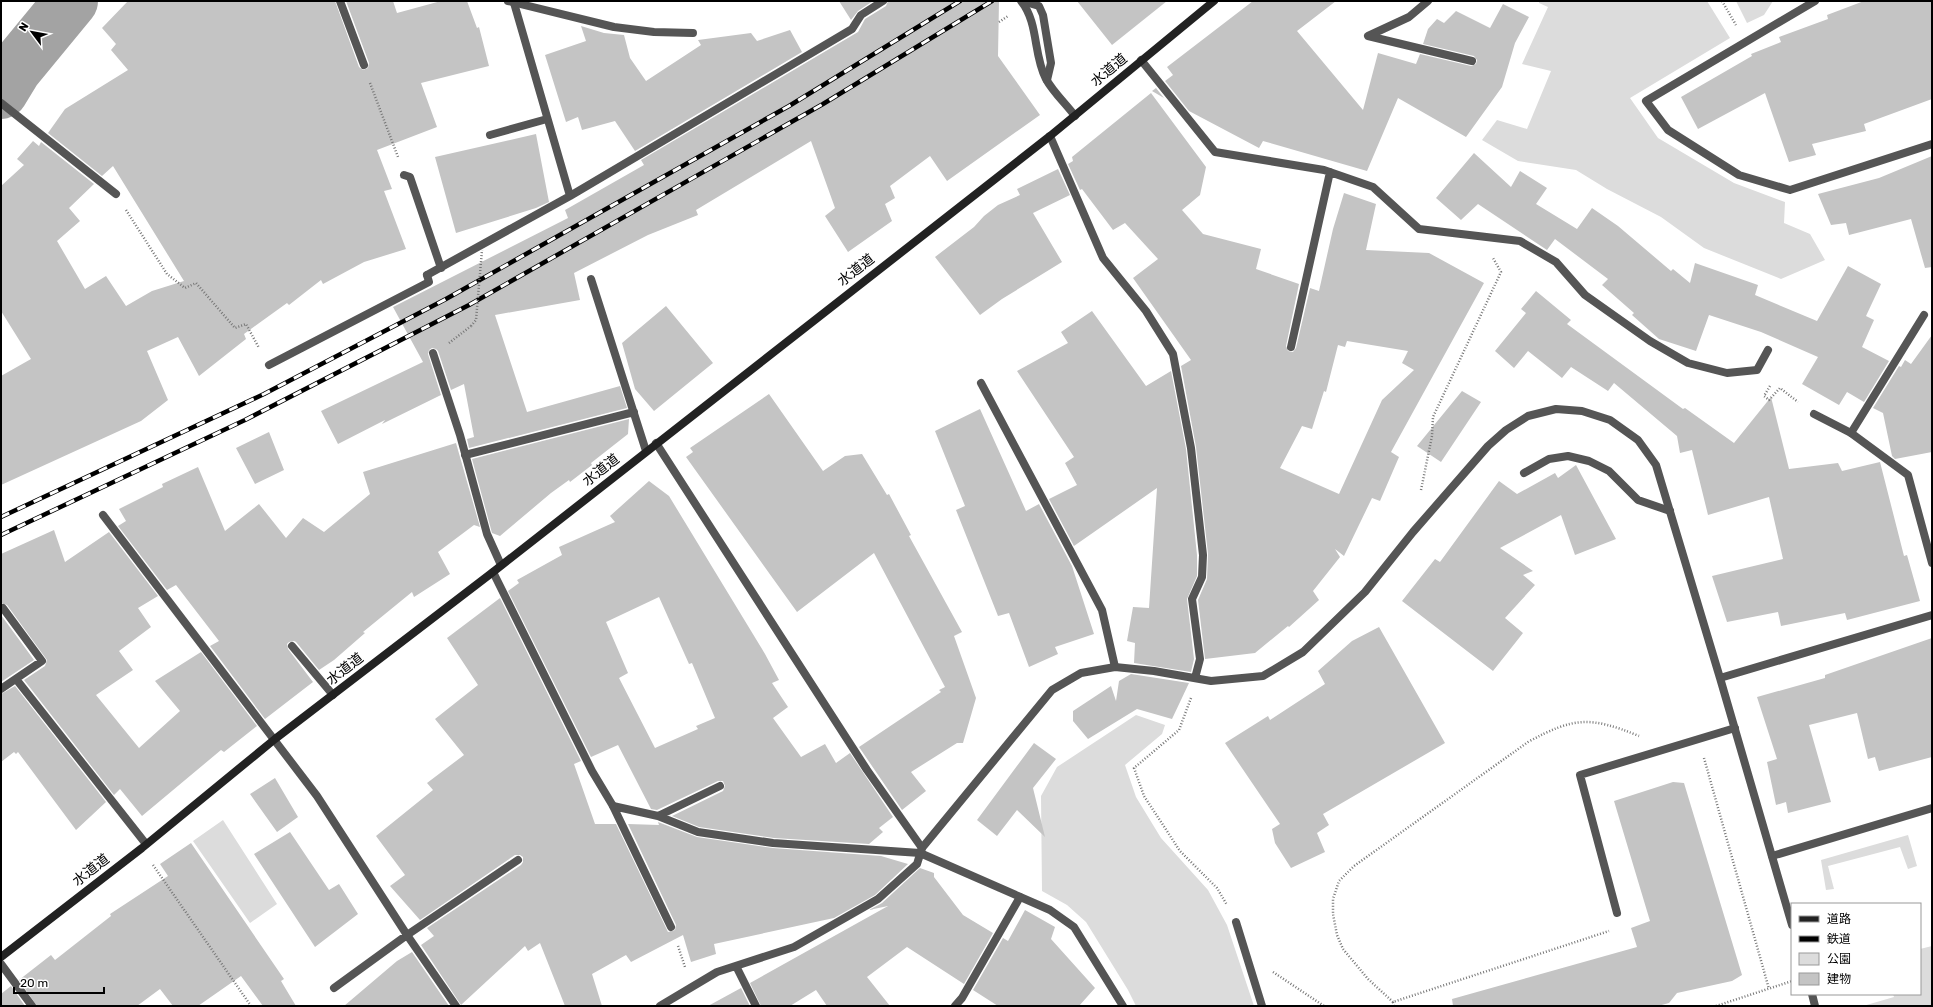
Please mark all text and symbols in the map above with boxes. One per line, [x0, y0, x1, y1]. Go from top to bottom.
north arrow [12, 12, 52, 52]
text: N [16, 20, 32, 34]
street label: 水道道 [1087, 50, 1131, 90]
street label: 水道道 [834, 250, 878, 290]
street label: 水道道 [579, 450, 623, 490]
street label: 水道道 [323, 649, 367, 689]
street label: 水道道 [69, 850, 113, 890]
legend [1791, 903, 1921, 995]
text: 道路 [1827, 912, 1851, 926]
text: 鉄道 [1827, 932, 1851, 946]
text: 公園 [1827, 952, 1851, 966]
scale bar [14, 969, 104, 995]
text: 建物 [1827, 972, 1851, 986]
text: 20 m [20, 976, 48, 990]

